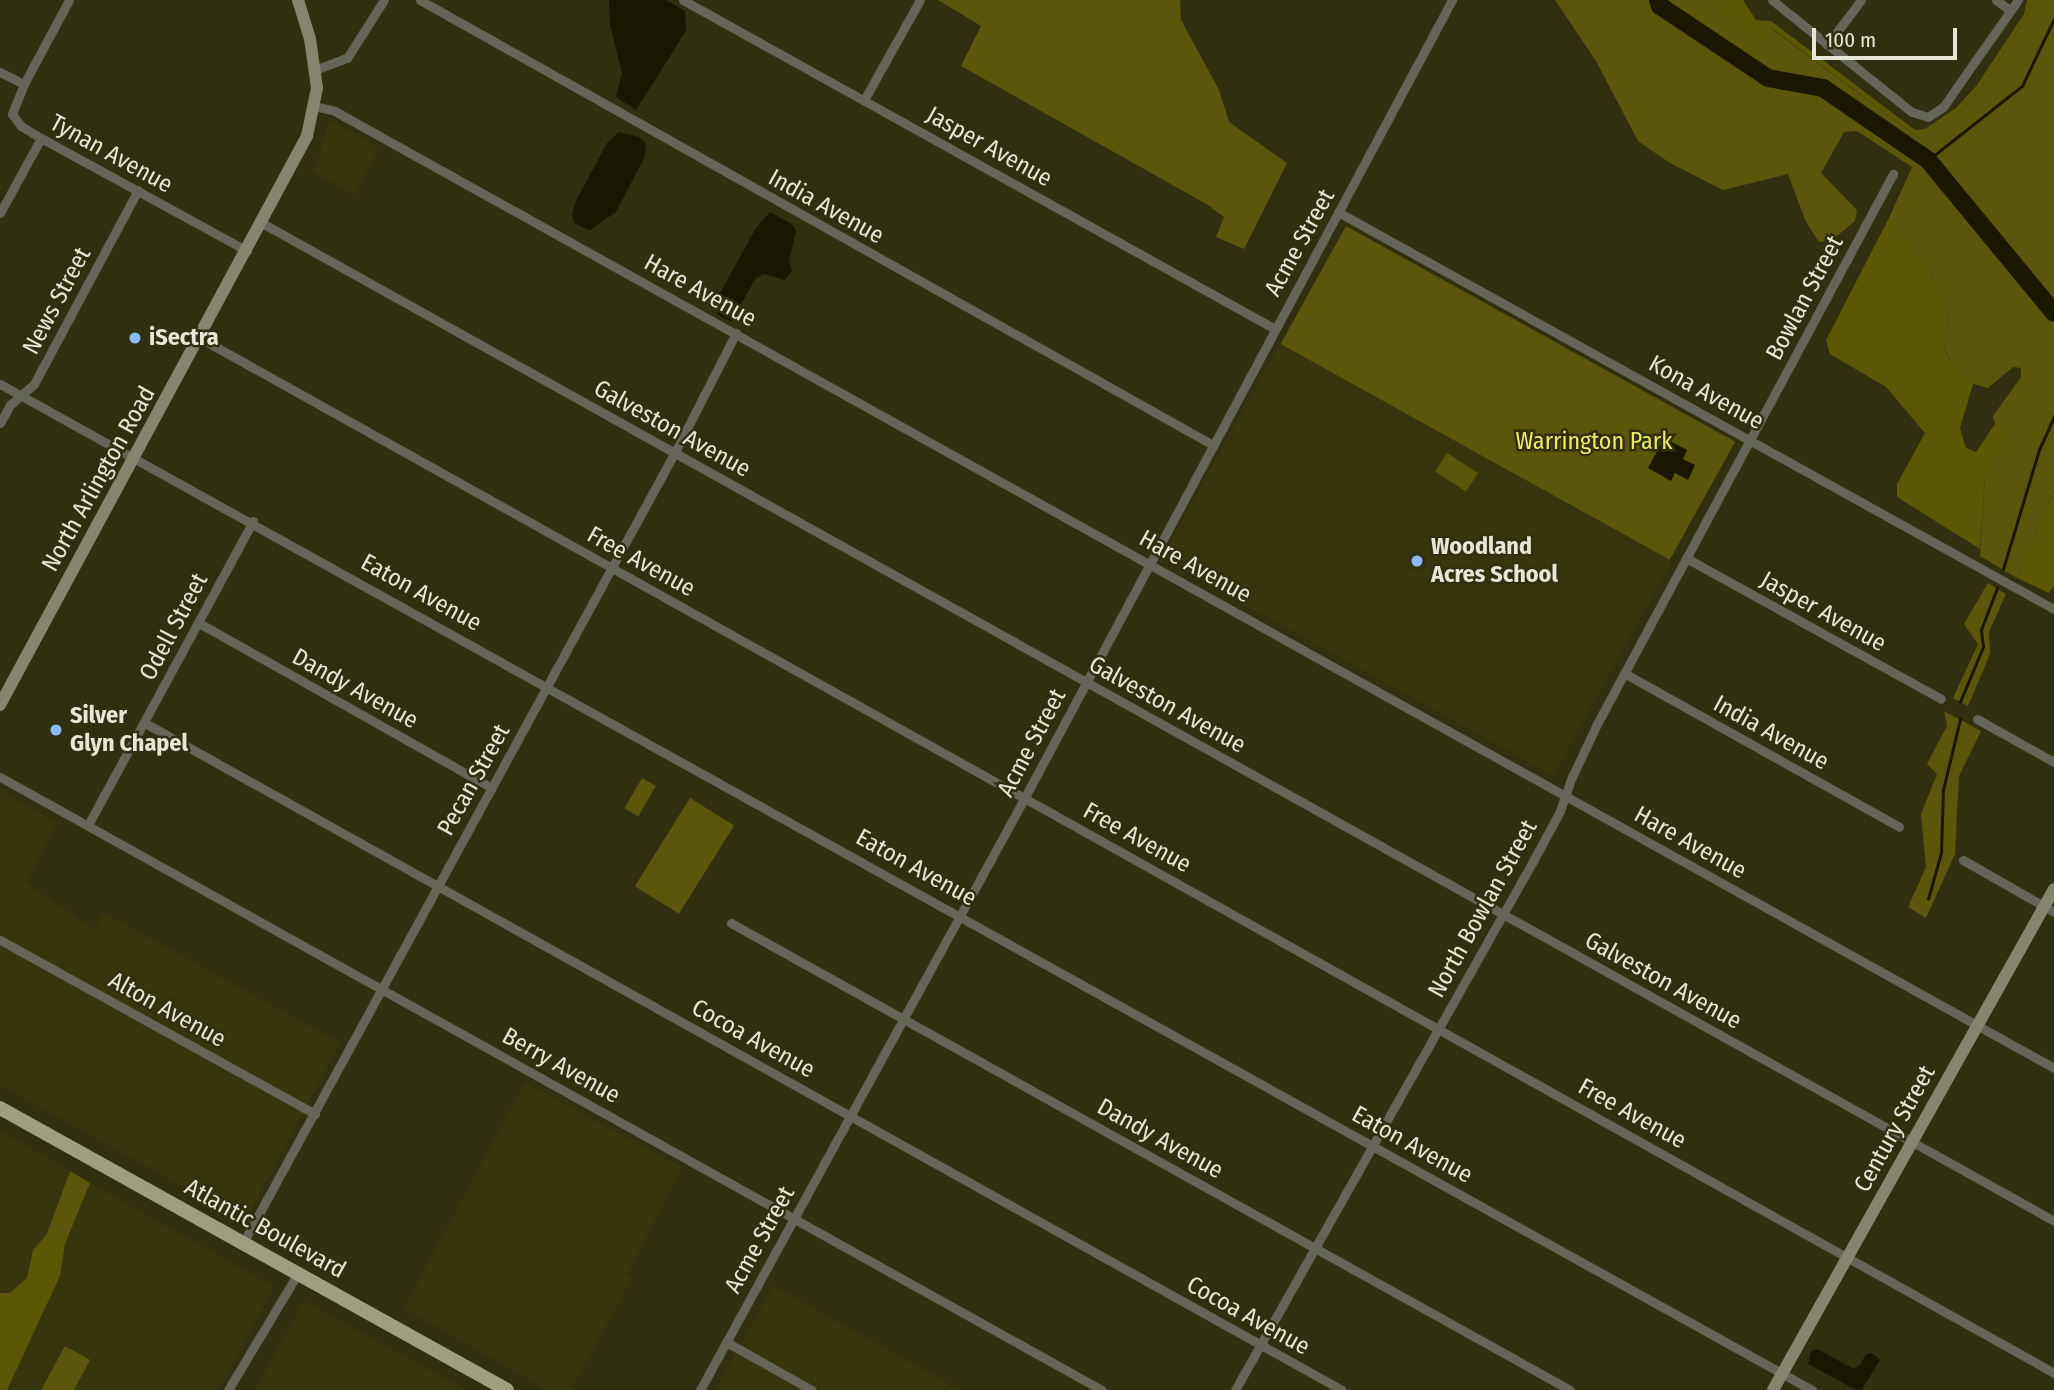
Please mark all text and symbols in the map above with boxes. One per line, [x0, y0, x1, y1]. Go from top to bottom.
scale bar [1816, 14, 1961, 58]
text: 100 m [1825, 27, 1876, 53]
street label: Jasper Avenue [921, 101, 1057, 193]
street label: Tynan Avenue [45, 109, 177, 199]
street label: India Avenue [763, 164, 889, 250]
street label: Acme Street [1259, 184, 1341, 302]
street label: Bowlan Street [1760, 231, 1850, 365]
street label: News Street [17, 243, 97, 359]
street label: Hare Avenue [639, 248, 761, 334]
place label: iSectra [149, 324, 219, 352]
marker: iSectra [127, 330, 143, 346]
street label: Kona Avenue [1643, 350, 1769, 436]
street label: Galveston Avenue [589, 374, 755, 484]
street label: North Arlington Road [36, 381, 162, 577]
park label: Warrington Park [1516, 428, 1672, 456]
street label: Free Avenue [582, 521, 700, 603]
street label: Hare Avenue [1134, 524, 1256, 610]
place label: Woodland Acres School [1431, 533, 1558, 589]
street label: Eaton Avenue [356, 548, 486, 638]
marker: Woodland Acres School [1409, 553, 1425, 569]
street label: Jasper Avenue [1755, 566, 1891, 658]
street label: Odell Street [134, 569, 214, 685]
street label: Dandy Avenue [287, 643, 423, 735]
street label: Galveston Avenue [1084, 650, 1250, 760]
street label: Acme Street [992, 684, 1072, 802]
street label: India Avenue [1708, 690, 1834, 776]
place label: Silver Glyn Chapel [70, 702, 188, 758]
street label: Pecan Street [432, 719, 516, 841]
marker: Silver Glyn Chapel [48, 722, 64, 738]
street label: Free Avenue [1078, 797, 1196, 879]
street label: Hare Avenue [1629, 800, 1751, 886]
street label: North Bowlan Street [1422, 815, 1544, 1003]
street label: Eaton Avenue [851, 823, 981, 913]
street label: Galveston Avenue [1580, 926, 1746, 1036]
street label: Alton Avenue [103, 966, 231, 1054]
street label: Cocoa Avenue [687, 993, 819, 1085]
street label: Berry Avenue [497, 1022, 625, 1110]
street label: Century Street [1848, 1061, 1942, 1197]
street label: Free Avenue [1573, 1073, 1691, 1155]
street label: Dandy Avenue [1092, 1093, 1228, 1185]
street label: Eaton Avenue [1347, 1100, 1477, 1190]
street label: Atlantic Boulevard [179, 1173, 351, 1285]
street label: Acme Street [719, 1181, 801, 1299]
street label: Cocoa Avenue [1182, 1270, 1314, 1362]

